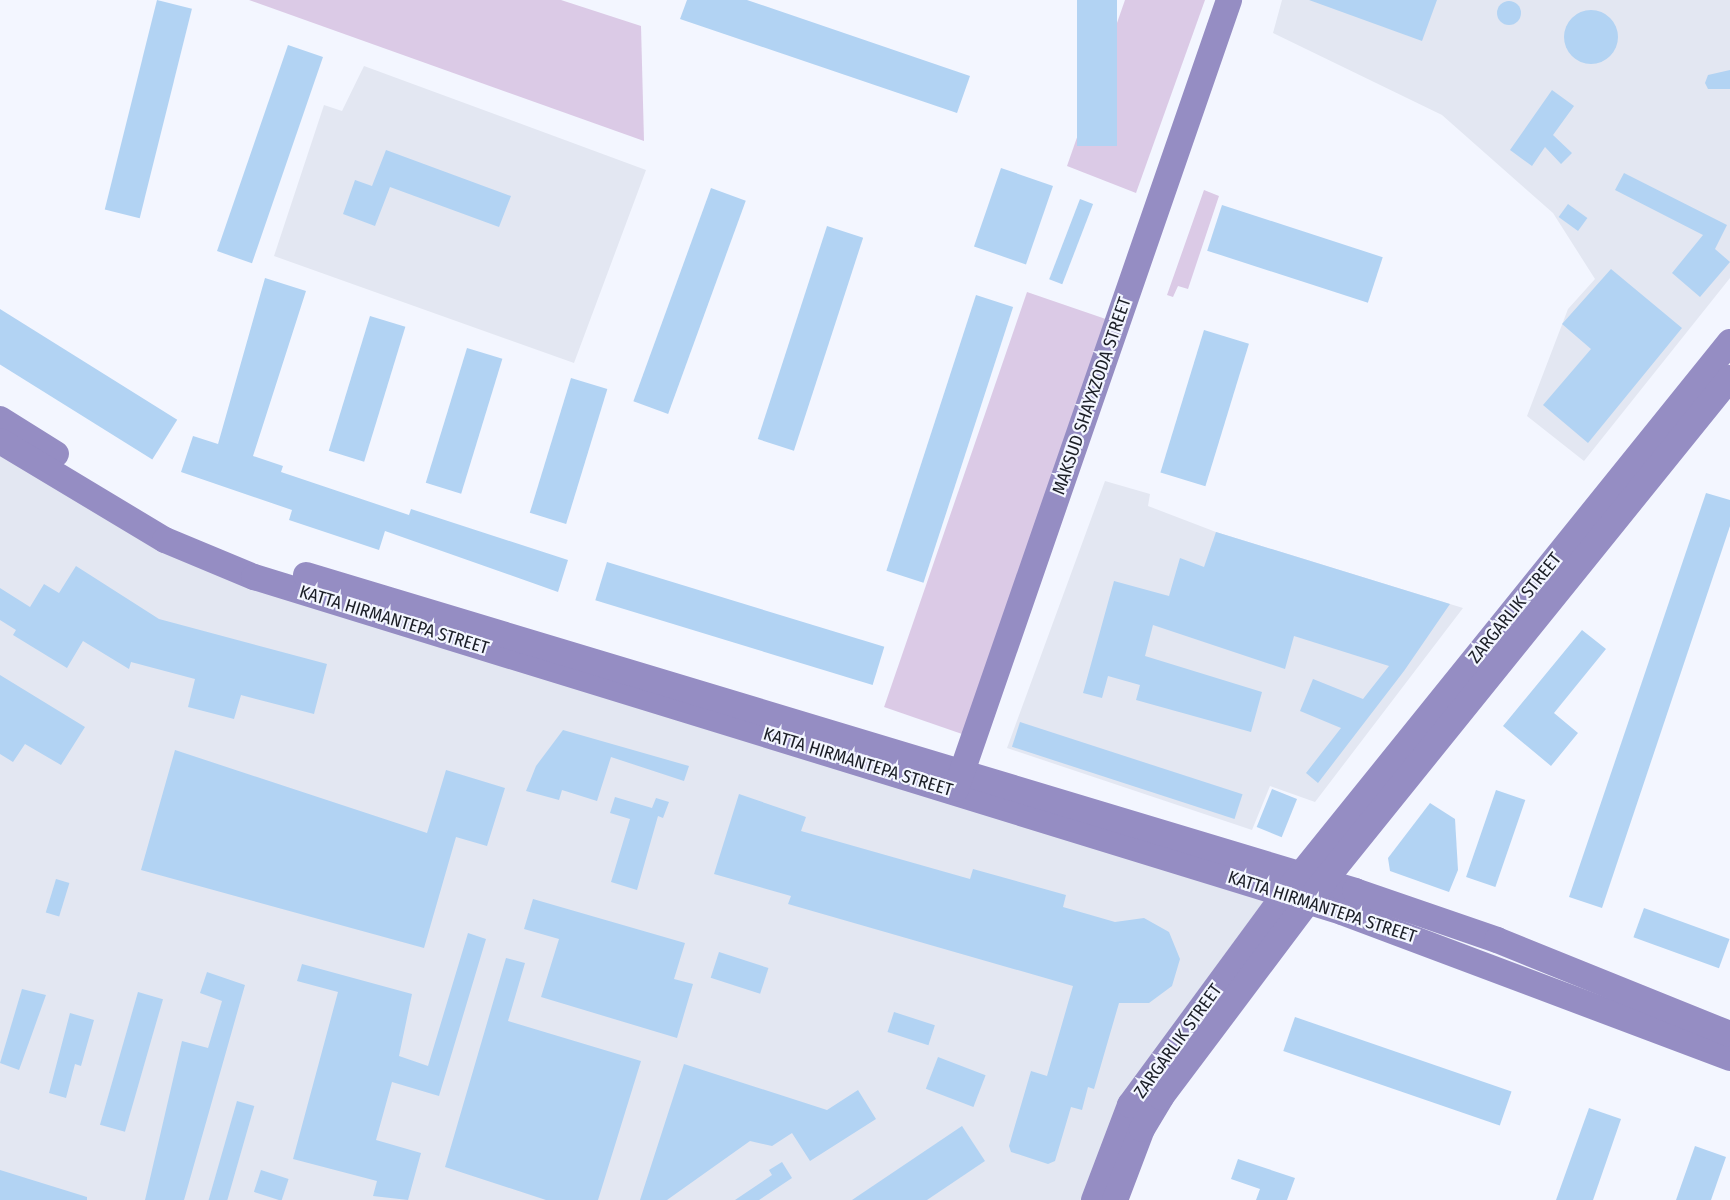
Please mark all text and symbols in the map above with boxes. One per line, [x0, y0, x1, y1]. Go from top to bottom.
street label: MAKSUD SHAYXZODA STREET [1048, 295, 1136, 497]
street label: ZARGARLIK STREET [1464, 549, 1566, 667]
street label: KATTA HIRMАNTEPA STREET [297, 581, 491, 659]
street label: KATTA HIRMАNTEPA STREET [761, 723, 955, 801]
street label: KATTA HIRMАNTEPA STREET [1225, 866, 1419, 948]
street label: ZARGARLIK STREET [1129, 980, 1227, 1102]

